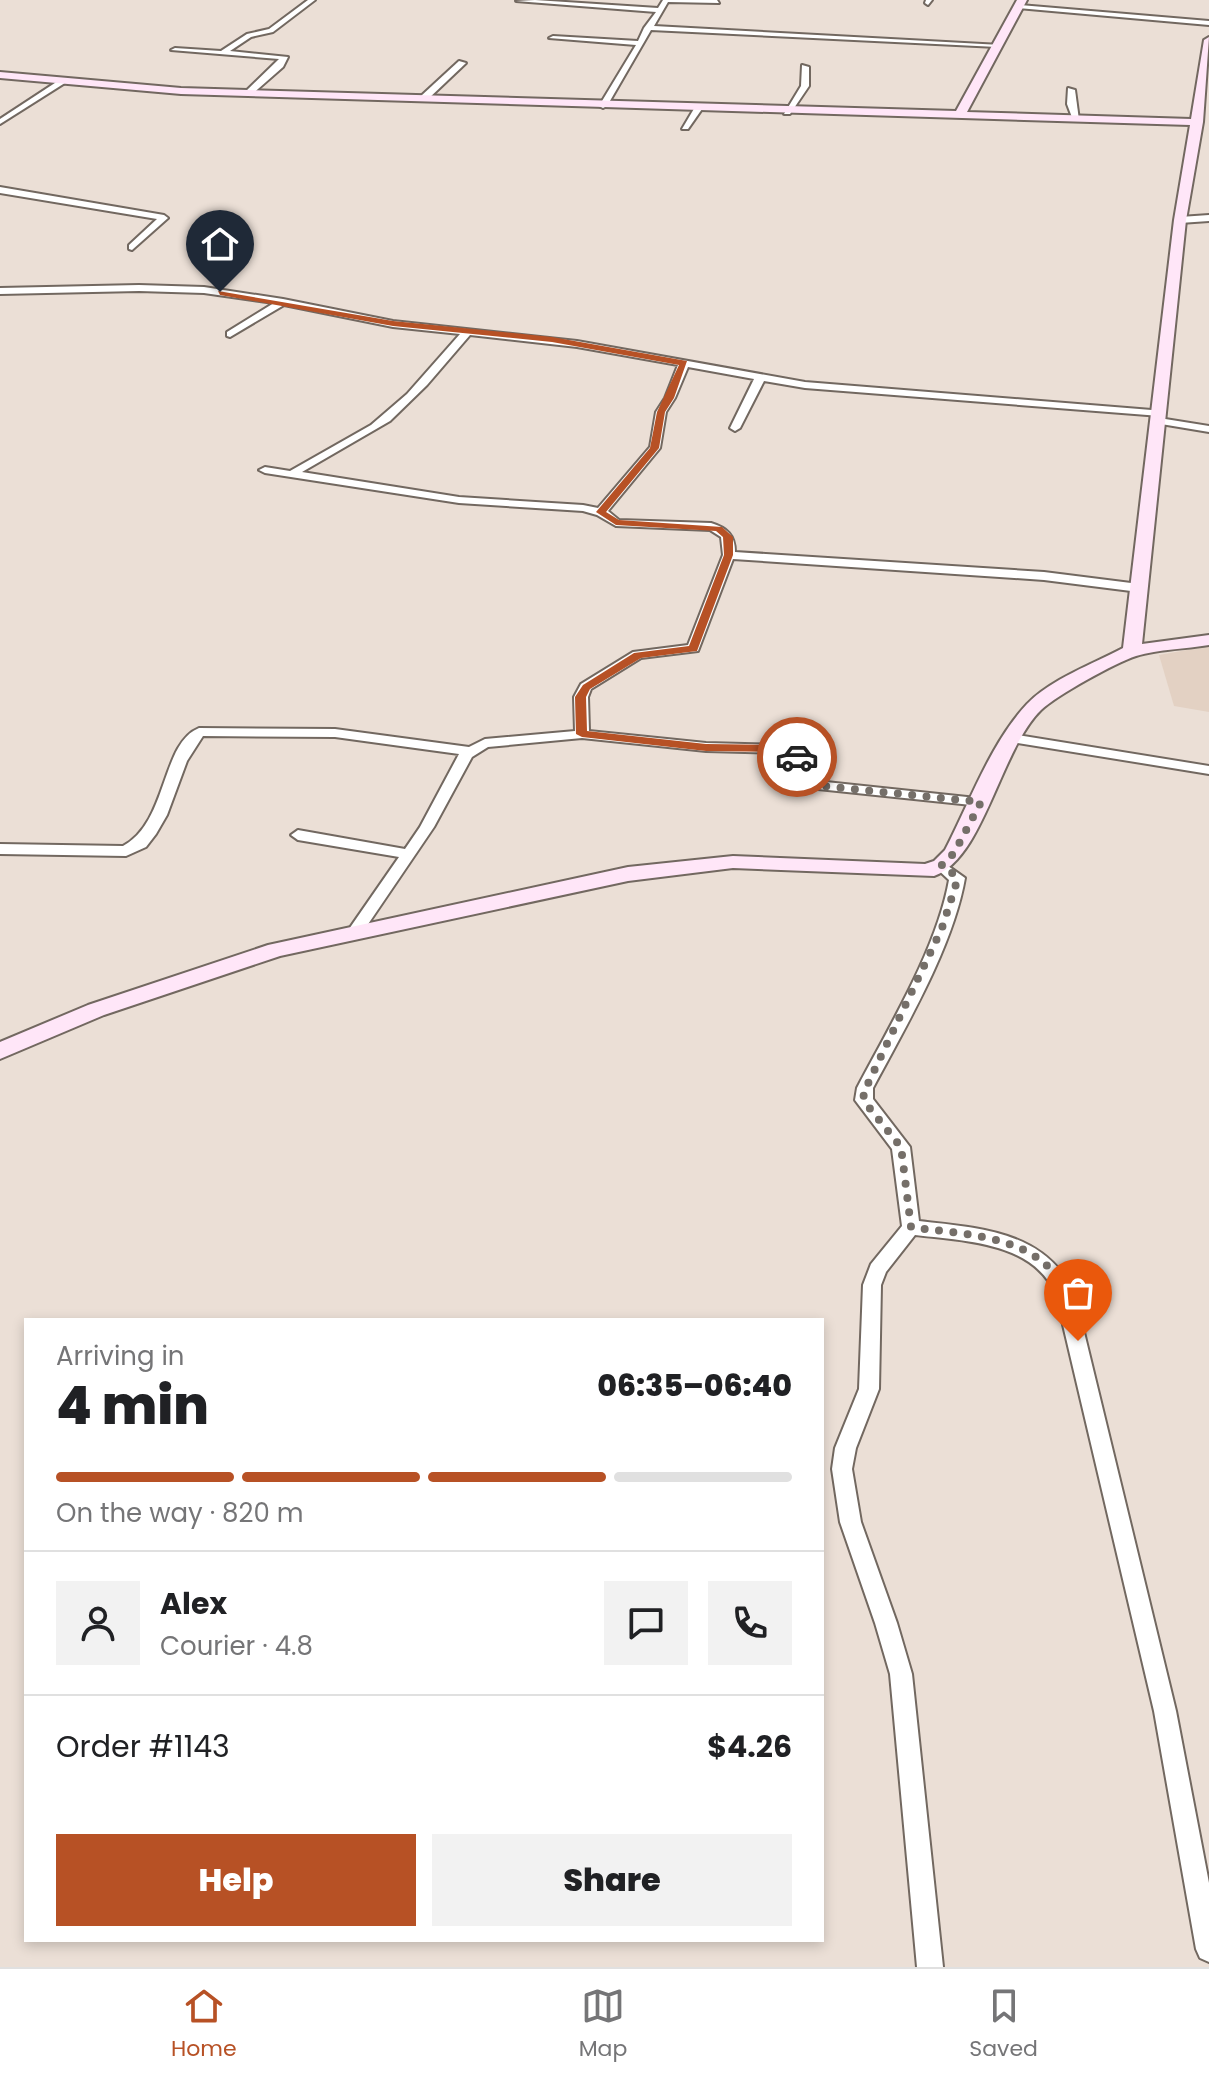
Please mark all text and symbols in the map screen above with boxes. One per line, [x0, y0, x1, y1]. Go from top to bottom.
pin [186, 210, 254, 292]
icon: home [198, 222, 242, 266]
courier [757, 717, 837, 797]
icon: car [775, 735, 819, 779]
pin [1044, 1259, 1112, 1341]
icon: bag [1056, 1271, 1100, 1315]
text: Arriving in [56, 1338, 185, 1374]
text: 06:35–06:40 [597, 1364, 792, 1407]
text: 4 min [56, 1369, 209, 1442]
text: On the way · 820 m [56, 1495, 304, 1531]
button: person [56, 1581, 140, 1665]
button: chat [604, 1581, 688, 1665]
button: phone [708, 1581, 792, 1665]
text: Alex [160, 1582, 227, 1625]
text: Courier · 4.8 [160, 1628, 313, 1664]
text: Order #1143 [56, 1725, 230, 1768]
text: $4.26 [707, 1725, 792, 1768]
button: Help [56, 1834, 416, 1926]
button: Share [432, 1834, 792, 1926]
tab: Home [171, 1984, 237, 2065]
tab: Map [579, 1984, 627, 2065]
tab: Saved [969, 1984, 1038, 2065]

